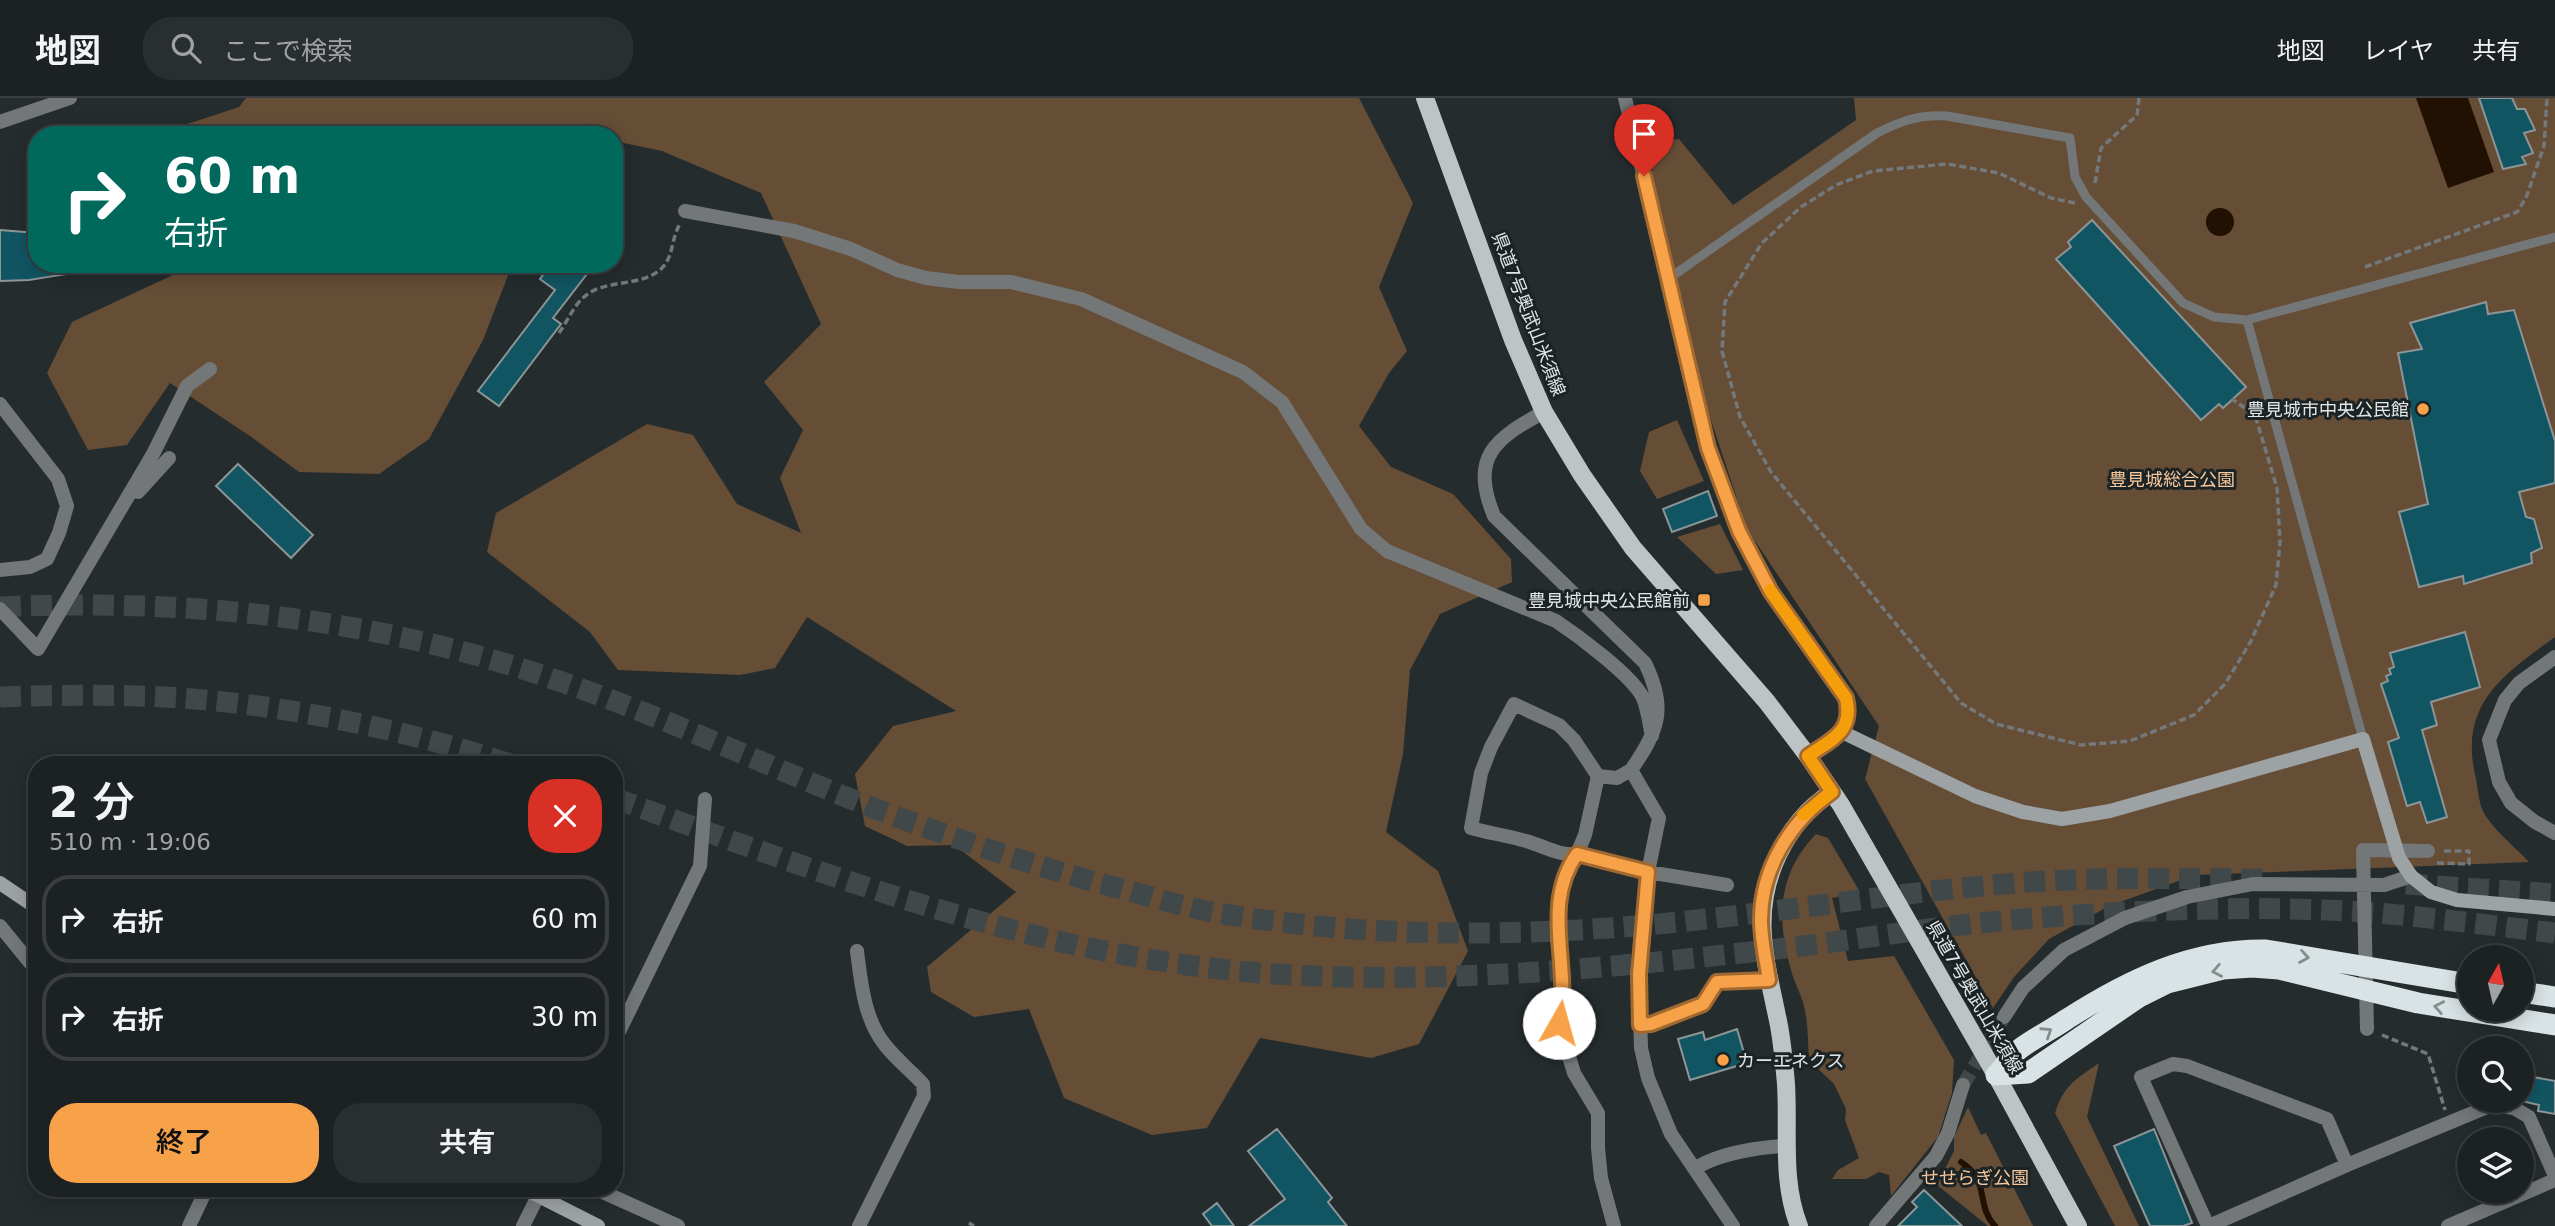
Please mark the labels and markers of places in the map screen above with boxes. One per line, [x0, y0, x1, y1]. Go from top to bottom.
pin [1614, 104, 1674, 176]
place label: 豊見城市中央公民館 [2247, 399, 2409, 420]
marker: 豊見城市中央公民館 [2415, 401, 2431, 417]
place label: 豊見城中央公民館前 [1528, 590, 1690, 611]
marker: 豊見城中央公民館前 [1696, 592, 1712, 608]
place label: カーエネクス [1737, 1050, 1844, 1071]
marker: カーエネクス [1715, 1052, 1731, 1068]

